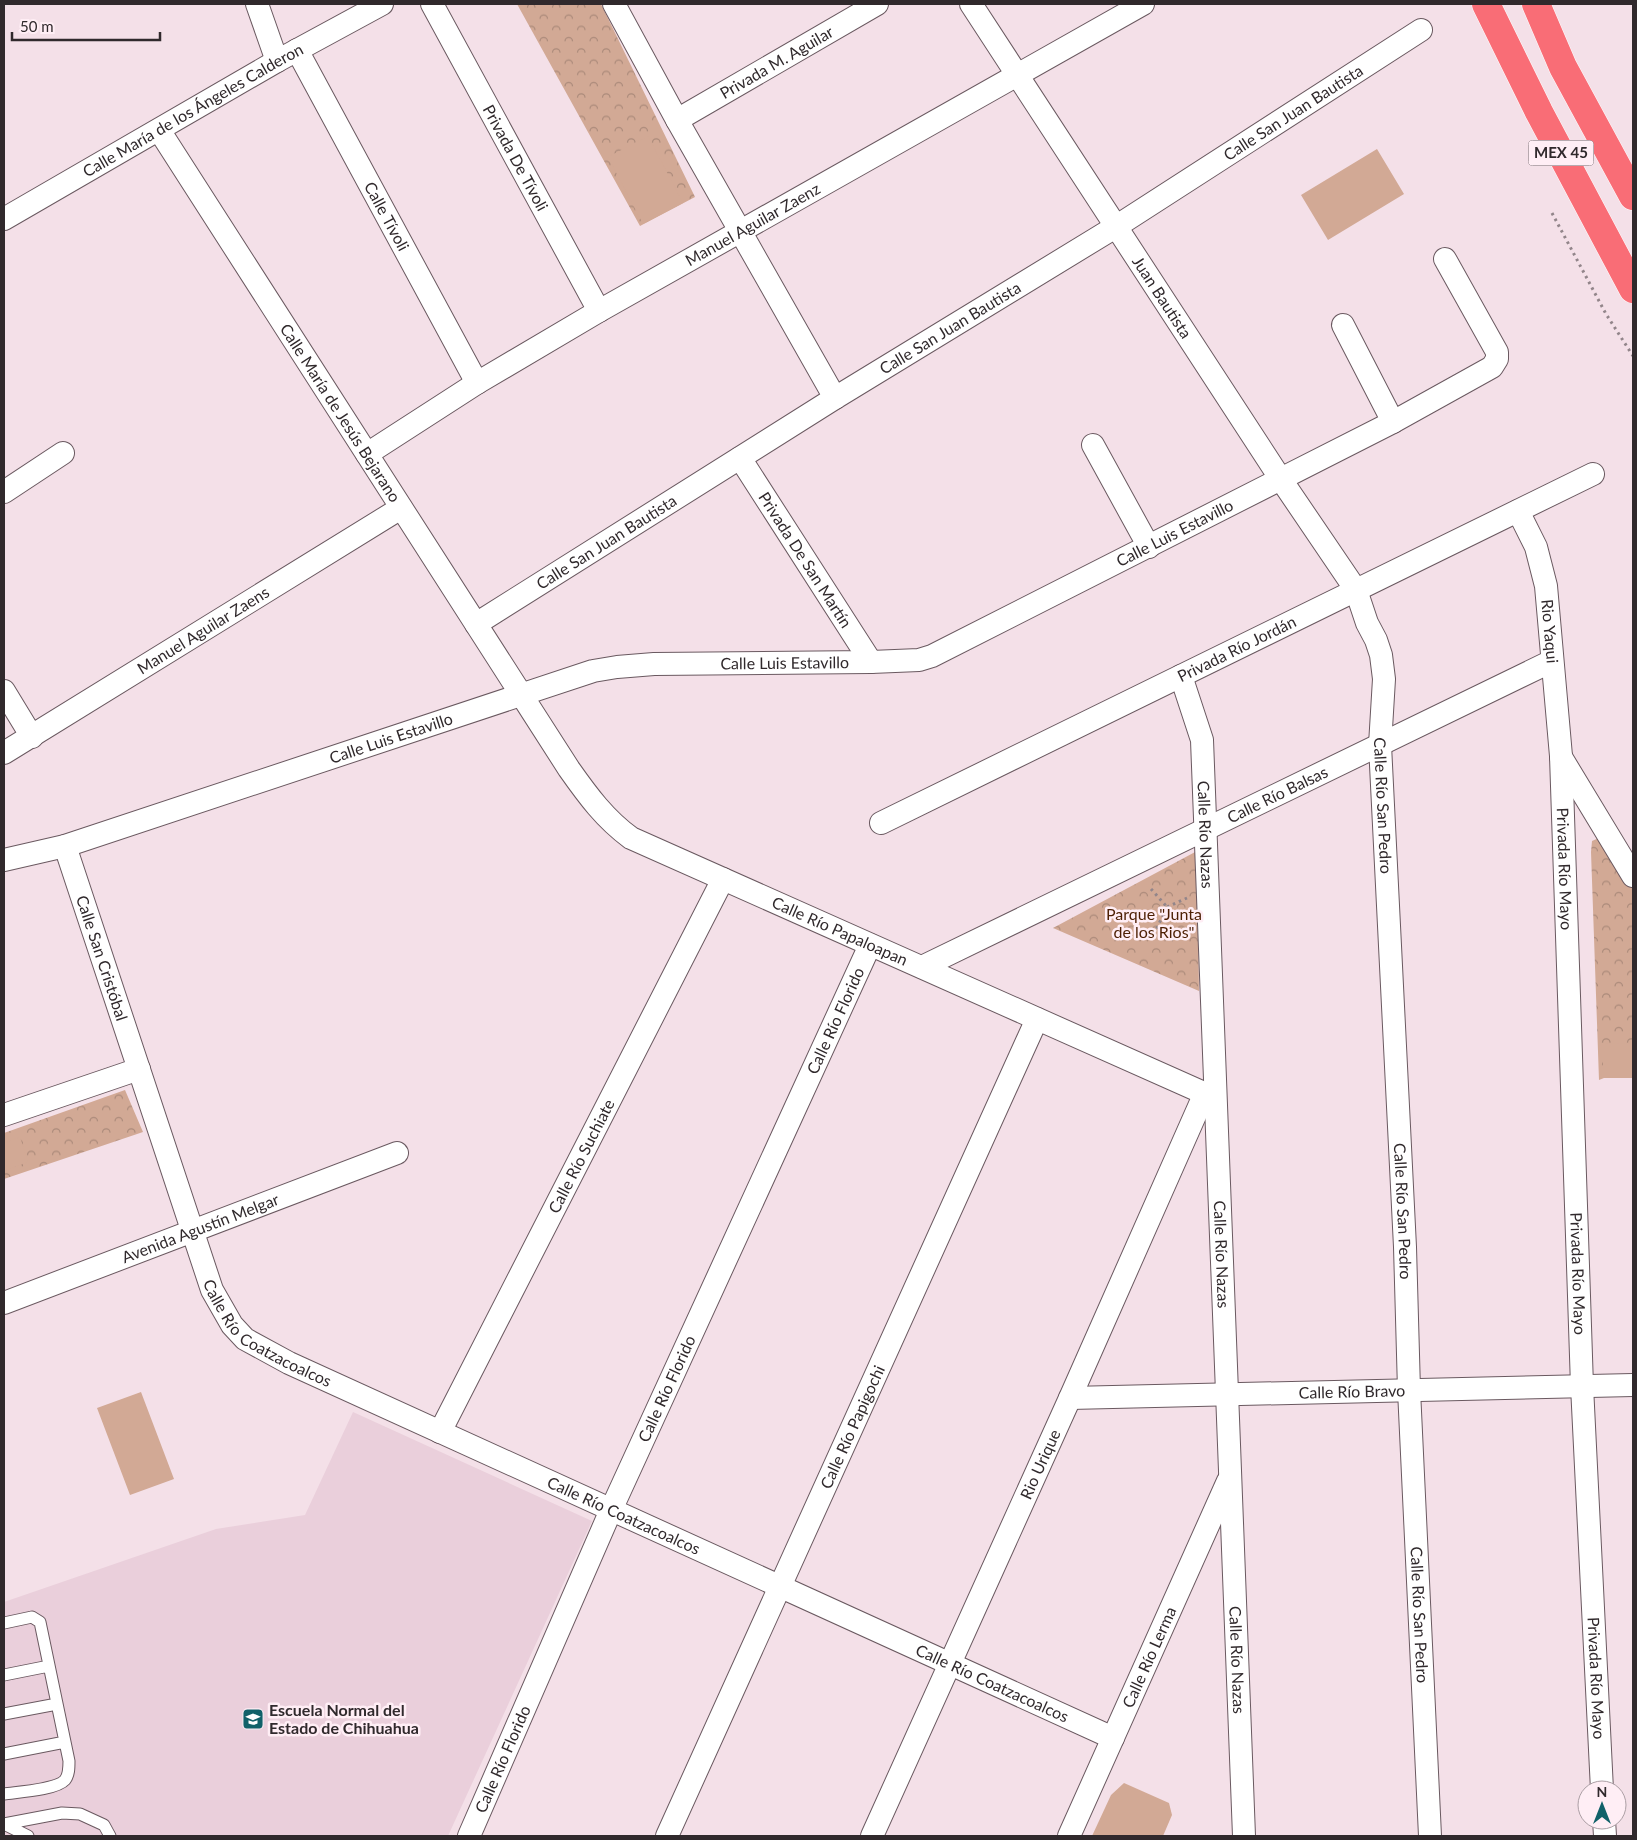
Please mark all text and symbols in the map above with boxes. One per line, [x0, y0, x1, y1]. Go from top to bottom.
scale bar [12, 10, 160, 42]
text: 50 m [20, 17, 54, 35]
street label: Privada M. Aguilar [716, 21, 836, 102]
street label: Calle María de los Ángeles Calderon [79, 39, 306, 180]
street label: Calle San Juan Bautista [1220, 60, 1366, 164]
street label: Privada De Tívoli [480, 101, 553, 214]
road number: MEX 45 [1528, 140, 1594, 166]
street label: Calle Tívoli [361, 178, 414, 254]
street label: Manuel Aguilar Zaenz [682, 178, 823, 269]
street label: Juan Bautista [1129, 252, 1196, 342]
street label: Calle San Juan Bautista [876, 277, 1024, 378]
street label: Calle María de Jesús Bejarano [277, 320, 405, 505]
street label: Privada De San Martín [755, 488, 856, 631]
street label: Calle San Juan Bautista [532, 490, 680, 593]
street label: Calle Luis Estavillo [1113, 495, 1236, 570]
street label: Manuel Aguilar Zaens [133, 582, 272, 678]
street label: Rio Yaqui [1538, 598, 1563, 664]
street label: Privada Río Jordán [1174, 611, 1299, 685]
street label: Calle Luis Estavillo [720, 652, 849, 672]
street label: Calle Luis Estavillo [327, 708, 455, 767]
street label: Calle Río San Pedro [1371, 737, 1396, 874]
street label: Calle Río Balsas [1224, 761, 1331, 826]
street label: Calle Río Nazas [1195, 780, 1218, 889]
street label: Privada Río Mayo [1554, 807, 1577, 930]
street label: Calle Río Papaloapan [769, 892, 911, 969]
street label: Calle San Cristóbal [73, 893, 132, 1023]
park label: Parque "Junta de los Rios" [1106, 904, 1202, 941]
street label: Calle Río Florido [802, 964, 868, 1077]
street label: Calle Río Suchiate [544, 1096, 618, 1216]
street label: Calle Río San Pedro [1391, 1142, 1416, 1280]
street label: Avenida Agustín Melgar [119, 1189, 282, 1266]
street label: Calle Río Nazas [1211, 1200, 1234, 1309]
street label: Privada Río Mayo [1567, 1212, 1590, 1335]
street label: Calle Río Coatzacoalcos [200, 1277, 335, 1390]
street label: Calle Río Florido [633, 1332, 699, 1445]
street label: Calle Río Papigochi [816, 1362, 888, 1492]
street label: Calle Río Bravo [1298, 1380, 1405, 1402]
street label: Rio Urique [1016, 1426, 1064, 1502]
street label: Calle Río Coatzacoalcos [544, 1472, 703, 1558]
street label: Calle Río San Pedro [1407, 1546, 1433, 1683]
street label: Calle Río Lerma [1118, 1603, 1180, 1710]
street label: Calle Río Nazas [1226, 1606, 1249, 1714]
street label: Privada Río Mayo [1584, 1616, 1609, 1740]
street label: Calle Río Coatzacoalcos [913, 1640, 1072, 1726]
place label: Escuela Normal del Estado de Chihuahua [269, 1700, 419, 1737]
street label: Calle Río Florido [470, 1702, 534, 1815]
school or university icon: Escuela Normal del Estado de Chihuahua [241, 1707, 265, 1731]
north arrow [1577, 1780, 1627, 1830]
text: N [1597, 1783, 1607, 1800]

